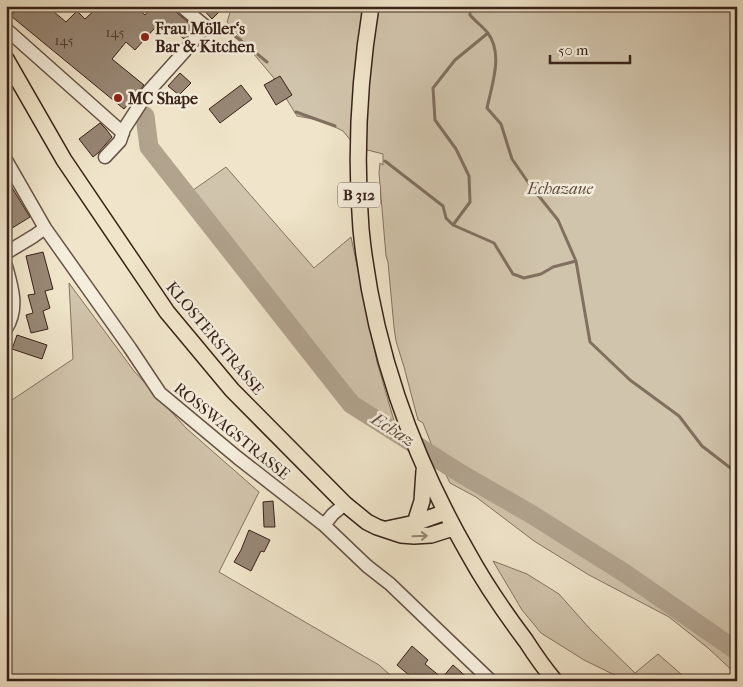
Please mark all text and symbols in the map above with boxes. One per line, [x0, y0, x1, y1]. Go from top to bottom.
place label: Frau Möller‘s Bar & Kitchen [154, 19, 255, 56]
house number: 145 [106, 24, 124, 41]
marker: Frau Möller‘s Bar & Kitchen [139, 31, 151, 43]
house number: 145 [55, 32, 73, 49]
scale bar [550, 32, 630, 64]
text: 50 m [558, 41, 589, 59]
place label: MC Shape [127, 89, 198, 109]
marker: MC Shape [112, 92, 124, 104]
park label: Echazaue [526, 179, 593, 198]
road number: B 312 [338, 182, 380, 208]
street label: KLOSTERSTRASSE [162, 278, 268, 399]
street label: ROSSWAGSTRASSE [170, 378, 294, 484]
water label: Echaz [366, 408, 419, 451]
one-way arrow [412, 531, 428, 540]

